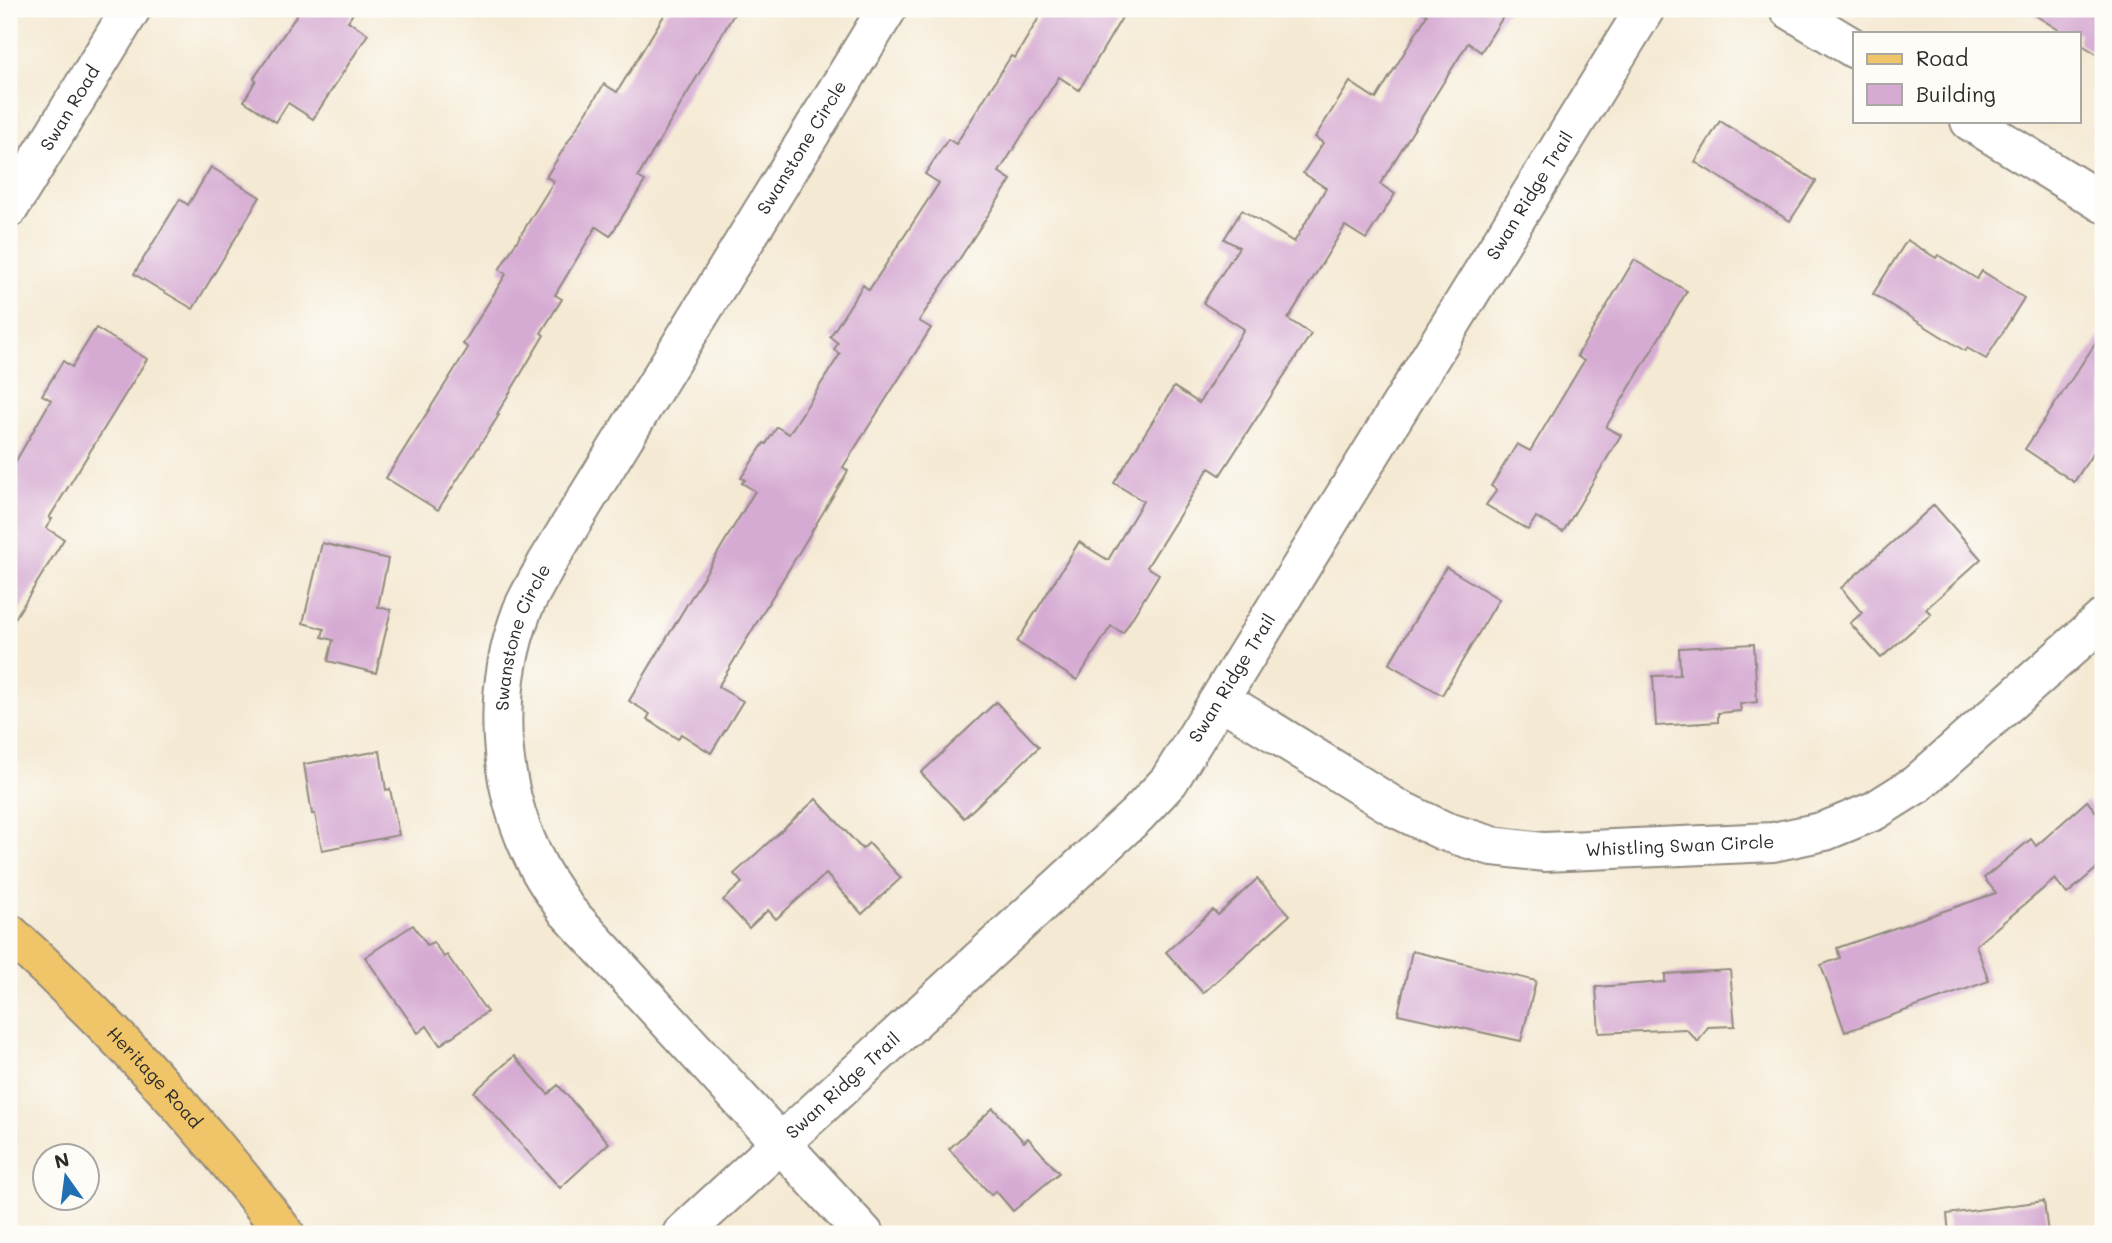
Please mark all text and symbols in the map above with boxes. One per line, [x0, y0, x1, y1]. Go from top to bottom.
legend [1853, 32, 2080, 122]
text: Road [1916, 44, 1968, 71]
street label: Swan Road [34, 61, 105, 155]
street label: Swanstone Circle [751, 75, 851, 219]
text: Building [1916, 80, 1996, 107]
street label: Swan Ridge Trail [1480, 126, 1578, 264]
street label: Swanstone Circle [489, 559, 555, 711]
street label: Swan Ridge Trail [1183, 609, 1280, 747]
street label: Whistling Swan Circle [1585, 829, 1775, 861]
street label: Heritage Road [102, 1021, 208, 1133]
street label: Swan Ridge Trail [780, 1026, 905, 1144]
north arrow [32, 1142, 102, 1212]
text: N [52, 1146, 72, 1174]

